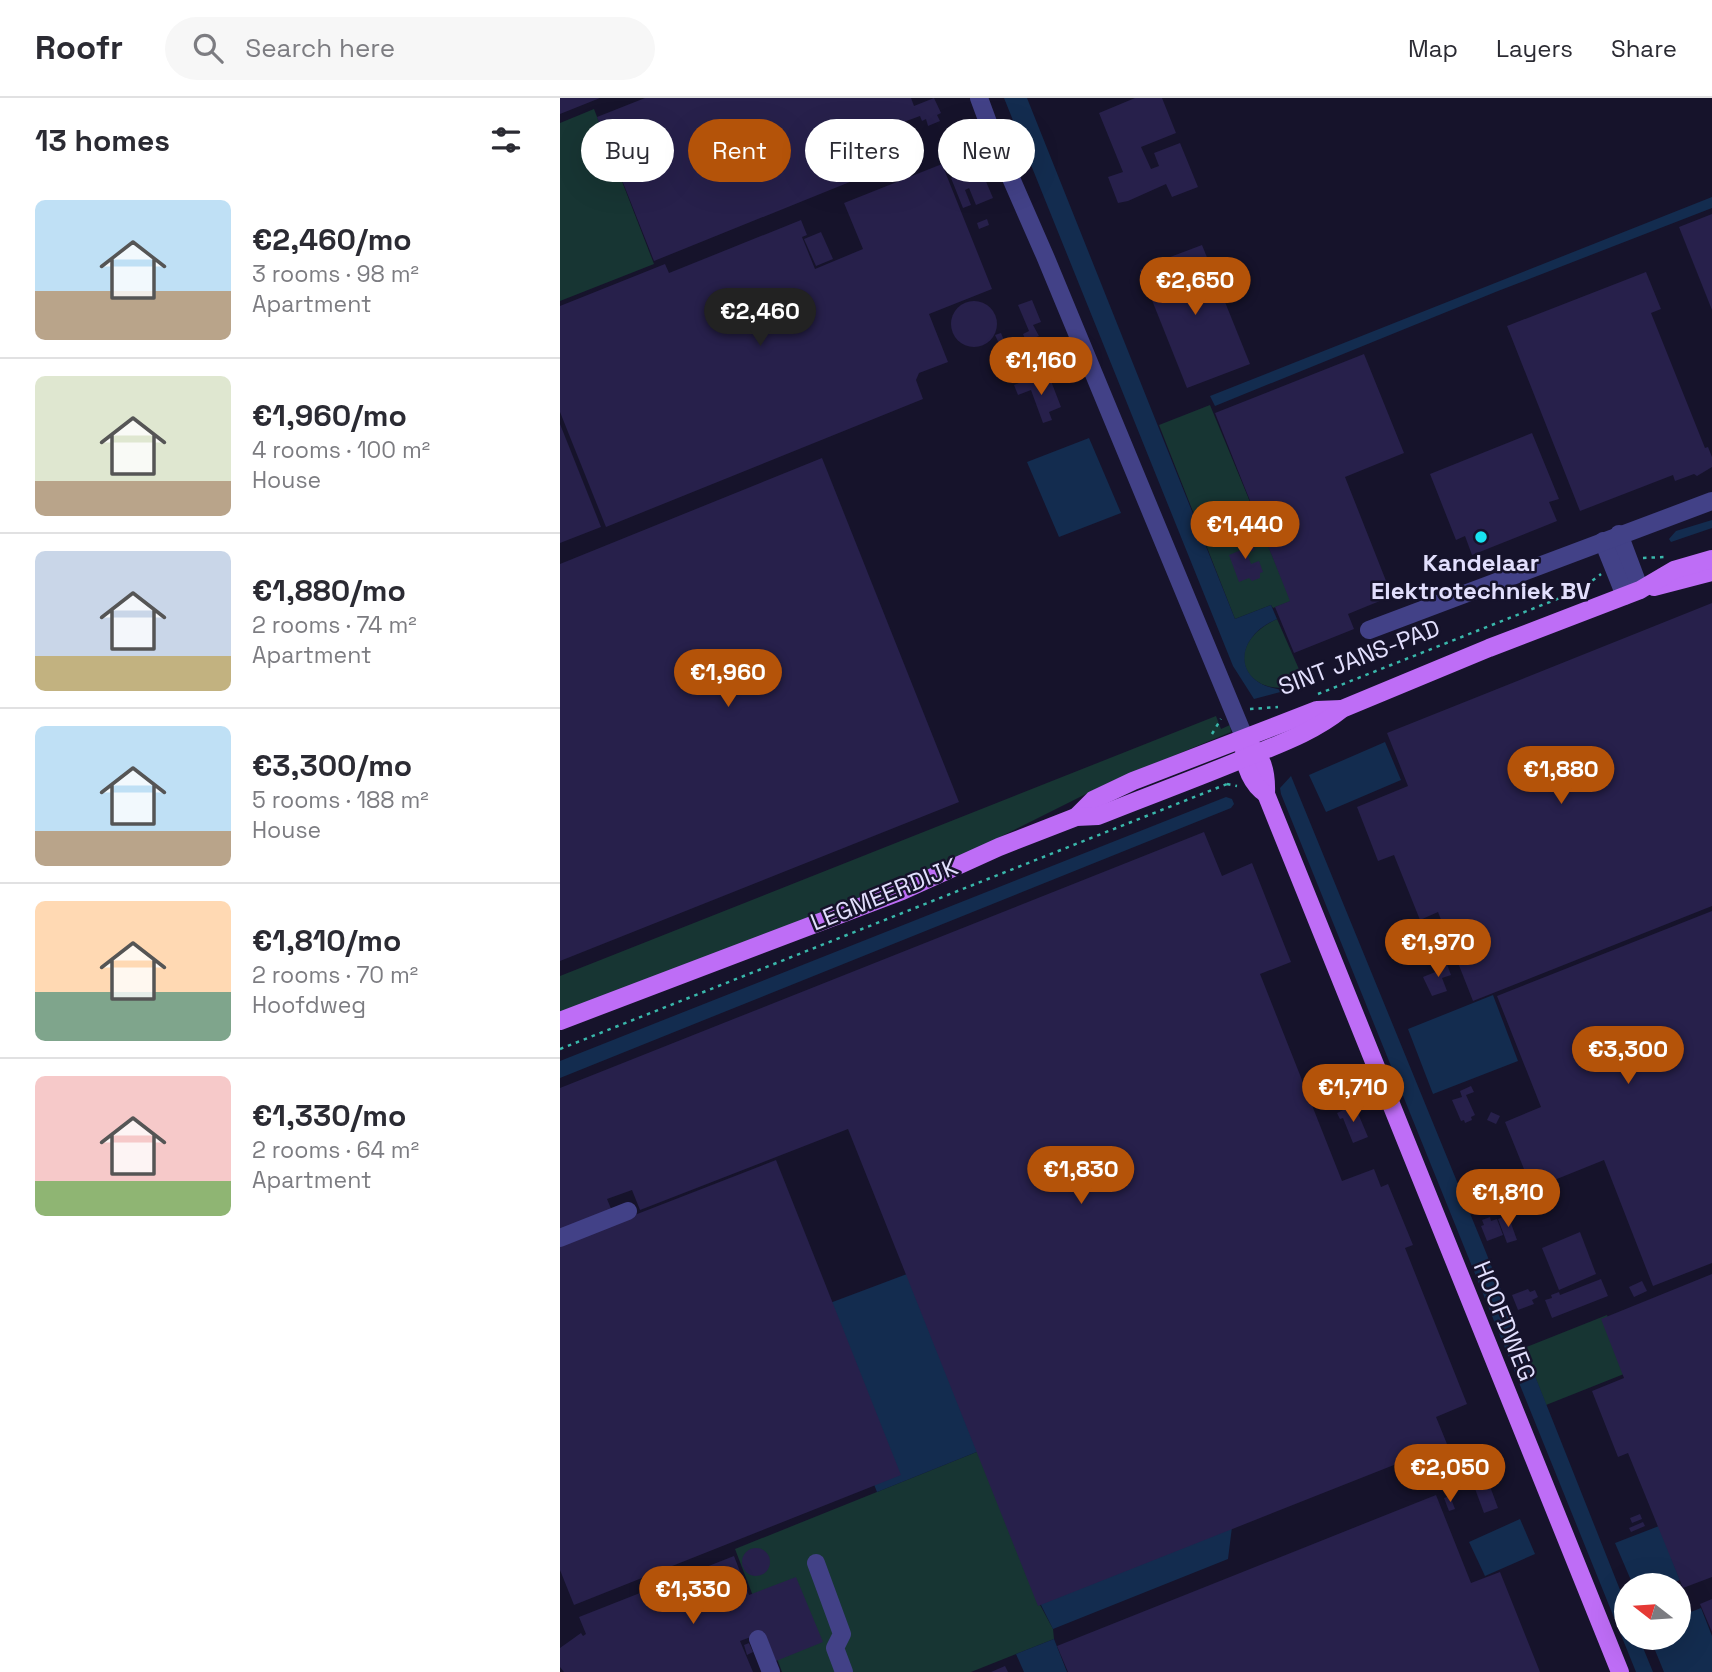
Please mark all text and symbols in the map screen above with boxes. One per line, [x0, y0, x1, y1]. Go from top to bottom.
search box [165, 17, 655, 80]
text: Roofr [35, 27, 123, 69]
icon: search [189, 29, 227, 67]
text: Search here [245, 31, 395, 65]
text: Map [1408, 33, 1458, 64]
text: Layers [1496, 33, 1573, 64]
text: Share [1611, 33, 1677, 64]
chip: Buy [581, 119, 674, 182]
chip: Rent [688, 119, 791, 182]
chip: Filters [805, 119, 924, 182]
chip: New [938, 119, 1035, 182]
text: 13 homes [35, 121, 170, 160]
icon: filters [487, 121, 525, 159]
text: €2,460/mo [252, 220, 412, 259]
icon: home [91, 228, 175, 312]
pin: €2,650 [1138, 258, 1252, 317]
text: 3 rooms · 98 m² [252, 259, 419, 289]
text: €2,650 [1156, 265, 1234, 295]
pin: €2,460 [703, 288, 817, 348]
text: Apartment [252, 289, 372, 319]
text: €2,460 [720, 296, 800, 326]
pin: €1,160 [984, 338, 1098, 397]
text: €1,160 [1005, 345, 1077, 375]
text: €1,960/mo [252, 396, 407, 435]
icon: home [91, 404, 175, 488]
text: 4 rooms · 100 m² [252, 435, 430, 465]
text: House [252, 465, 321, 495]
pin: €1,440 [1188, 502, 1302, 561]
text: €1,440 [1207, 509, 1283, 539]
marker: Kandelaar Elektrotechniek BV [1473, 529, 1489, 545]
place label: Kandelaar Elektrotechniek BV [1371, 547, 1591, 606]
text: €1,880/mo [252, 571, 406, 610]
icon: home [91, 579, 175, 663]
text: 2 rooms · 74 m² [252, 610, 417, 640]
street label: SINT JANS-PAD [1274, 612, 1444, 702]
text: Apartment [252, 640, 372, 670]
pin: €1,960 [671, 650, 785, 709]
text: €1,960 [690, 657, 766, 687]
text: €3,300/mo [252, 746, 412, 785]
pin: €1,880 [1504, 746, 1618, 806]
icon: home [91, 754, 175, 838]
text: €1,880 [1523, 754, 1599, 784]
text: 5 rooms · 188 m² [252, 785, 429, 815]
text: House [252, 815, 321, 845]
street label: LEGMEERDIJK [806, 850, 962, 938]
pin: €1,970 [1381, 920, 1495, 979]
text: €1,810/mo [252, 921, 401, 960]
text: €1,970 [1401, 927, 1475, 957]
icon: home [91, 929, 175, 1013]
text: 2 rooms · 70 m² [252, 960, 418, 990]
text: Hoofdweg [252, 990, 366, 1020]
pin: €3,300 [1571, 1026, 1685, 1086]
text: €3,300 [1588, 1034, 1668, 1064]
pin: €1,710 [1296, 1065, 1410, 1124]
text: €1,710 [1318, 1072, 1388, 1102]
text: €1,330/mo [252, 1096, 406, 1135]
icon: home [91, 1104, 175, 1188]
text: 2 rooms · 64 m² [252, 1135, 419, 1165]
pin: €1,830 [1024, 1146, 1138, 1206]
text: €1,830 [1043, 1154, 1119, 1184]
text: Apartment [252, 1165, 372, 1195]
pin: €1,810 [1451, 1170, 1565, 1229]
text: €1,810 [1472, 1177, 1544, 1207]
street label: HOOFDWEG [1467, 1256, 1543, 1386]
pin: €2,050 [1393, 1444, 1507, 1504]
text: €2,050 [1410, 1452, 1490, 1482]
pin: €1,330 [636, 1566, 750, 1626]
north arrow [1614, 1573, 1690, 1650]
map controls [1614, 1573, 1691, 1650]
text: €1,330 [655, 1574, 731, 1604]

